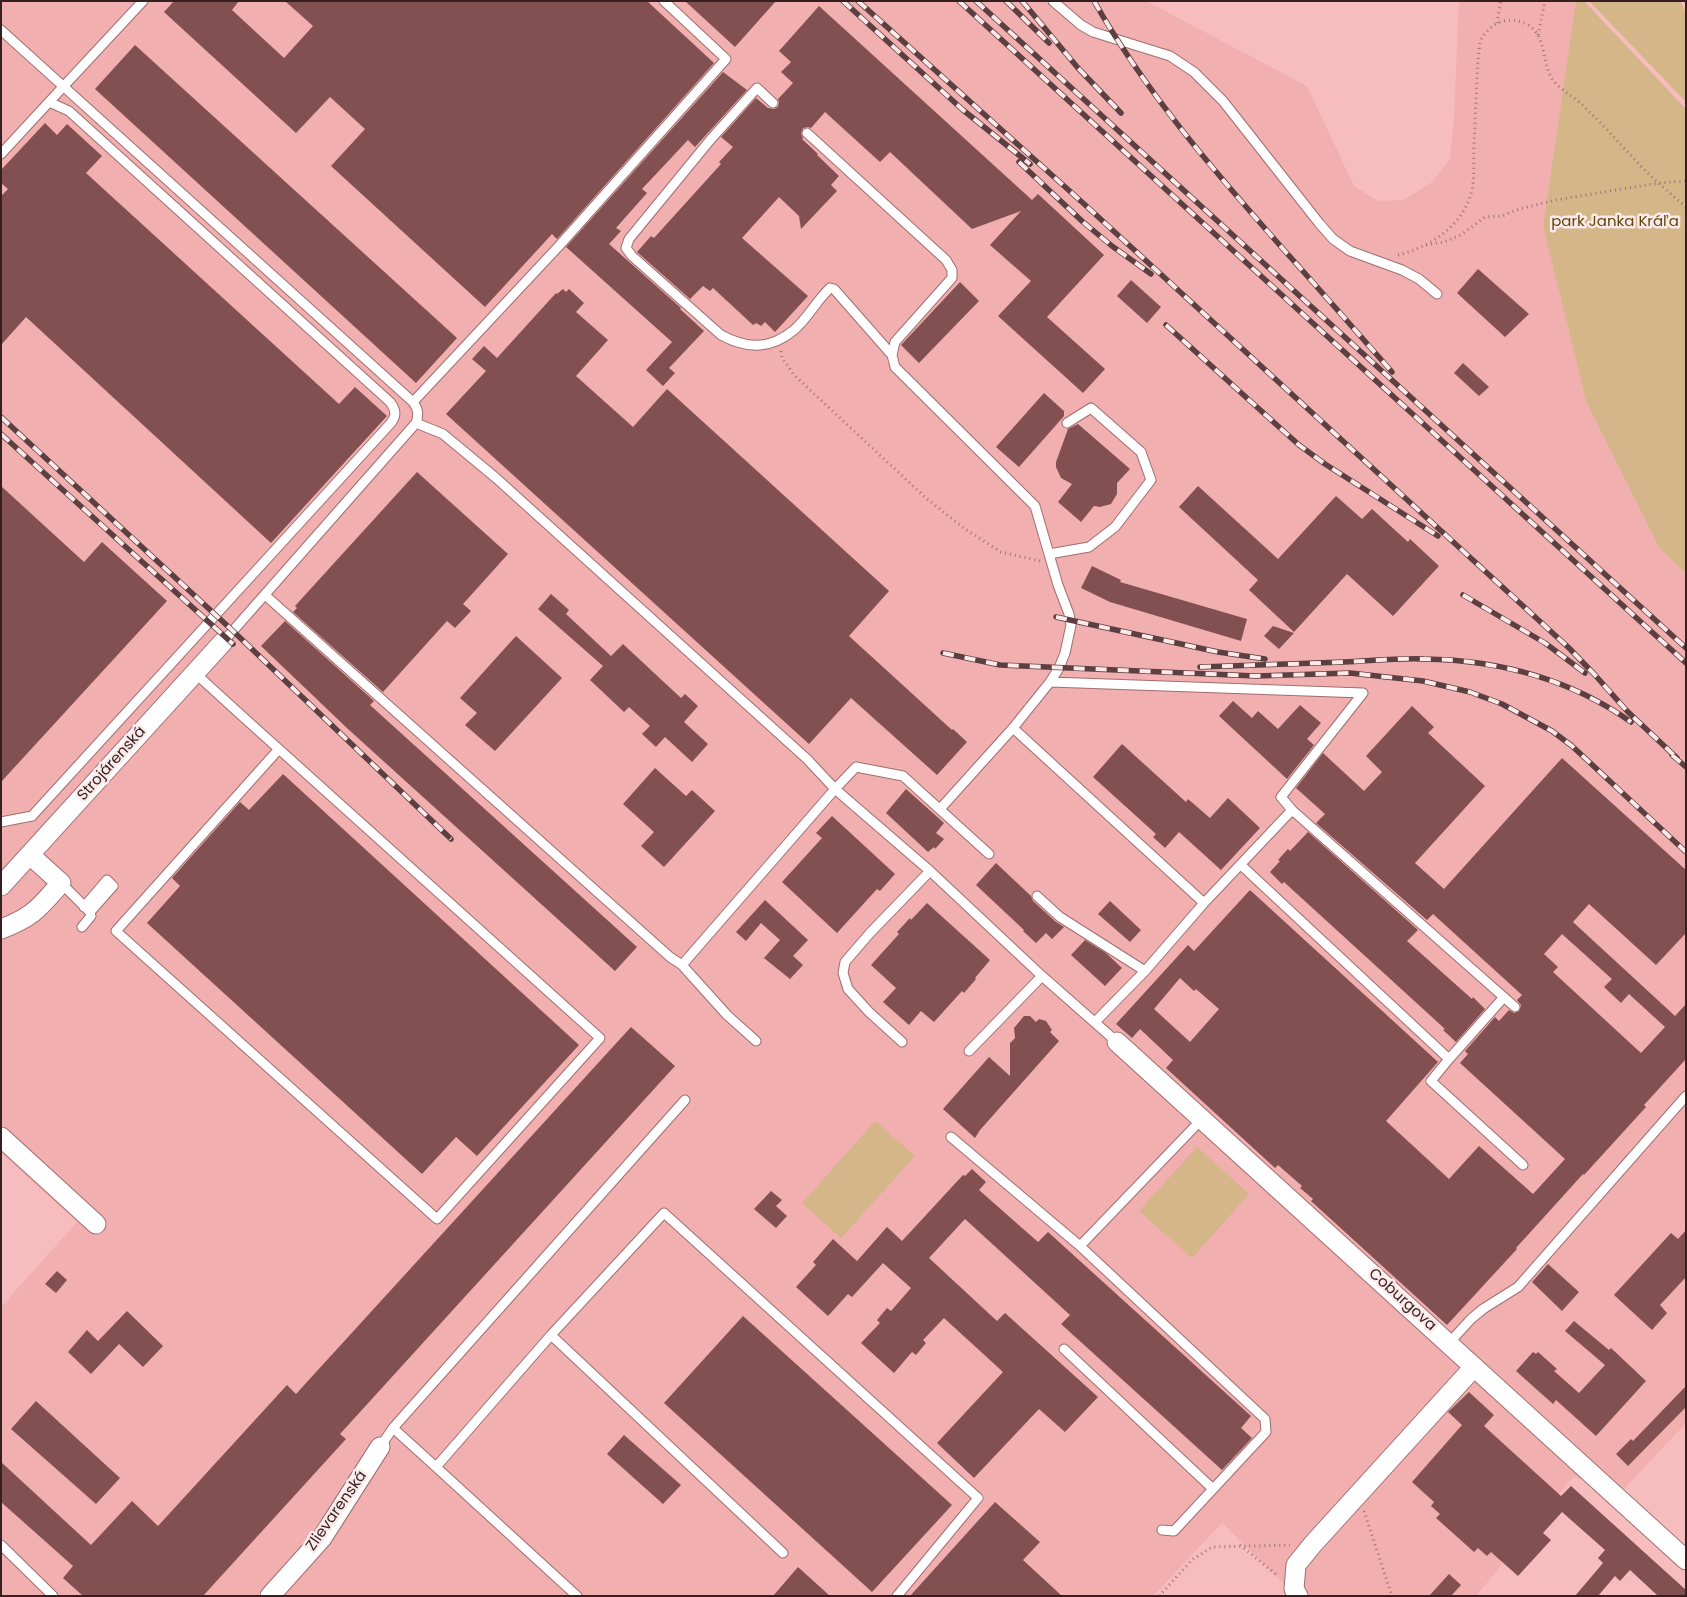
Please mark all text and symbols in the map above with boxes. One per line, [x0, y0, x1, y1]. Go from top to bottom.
park label: park Janka Kráľa [1551, 213, 1679, 231]
street label: Strojárenská [74, 723, 150, 805]
street label: Coburgova [1364, 1265, 1440, 1335]
street label: Zlievarenská [303, 1468, 371, 1554]

